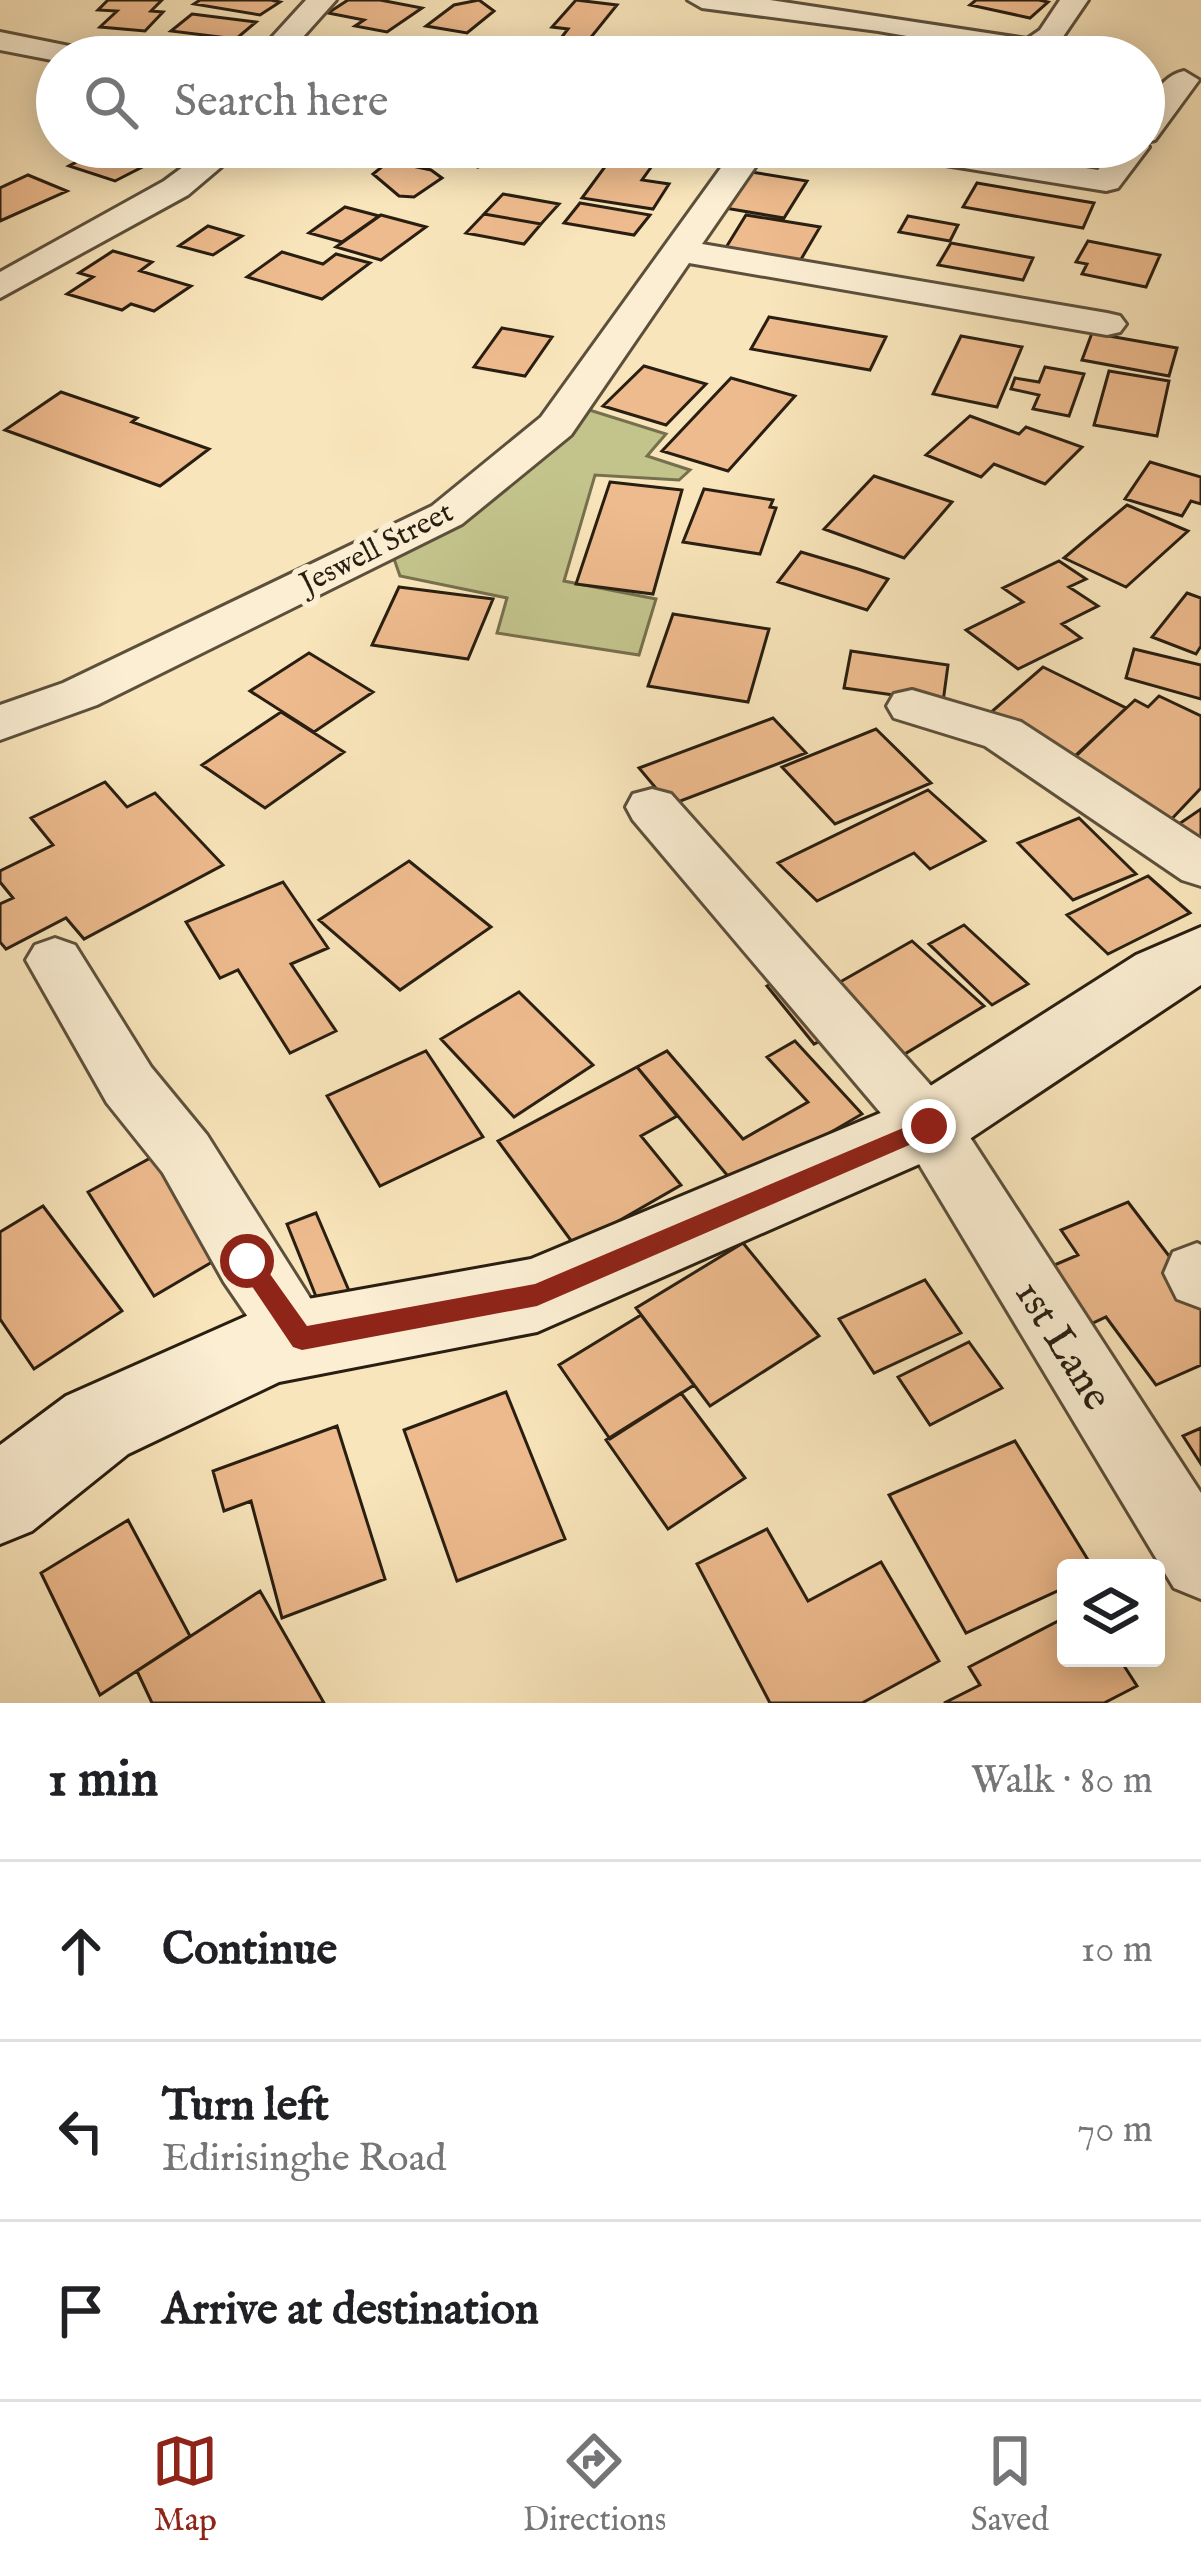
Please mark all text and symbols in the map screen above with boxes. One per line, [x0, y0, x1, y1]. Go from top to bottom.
search box [36, 36, 1165, 168]
icon: search [78, 69, 144, 135]
text: Search here [174, 74, 388, 131]
street label: Jeswell Street [291, 494, 460, 605]
route end [902, 1099, 956, 1153]
route start [220, 1234, 274, 1288]
street label: 1st Lane [1001, 1271, 1123, 1421]
map controls [1057, 1559, 1165, 1667]
button: layers [1057, 1559, 1165, 1667]
text: 1 min [48, 1749, 158, 1814]
text: Walk · 80 m [971, 1757, 1153, 1806]
icon: ahead [48, 1918, 114, 1984]
text: Continue [162, 1922, 337, 1979]
text: 10 m [1081, 1926, 1153, 1975]
text: Turn left [162, 2078, 329, 2135]
icon: left [48, 2098, 114, 2164]
text: 70 m [1077, 2106, 1153, 2155]
text: Edirisinghe Road [162, 2135, 446, 2184]
icon: arrive [48, 2278, 114, 2344]
text: Arrive at destination [162, 2282, 539, 2339]
tab: Map [152, 2428, 218, 2542]
tab: Directions [523, 2428, 666, 2542]
tab: Saved [971, 2428, 1049, 2542]

